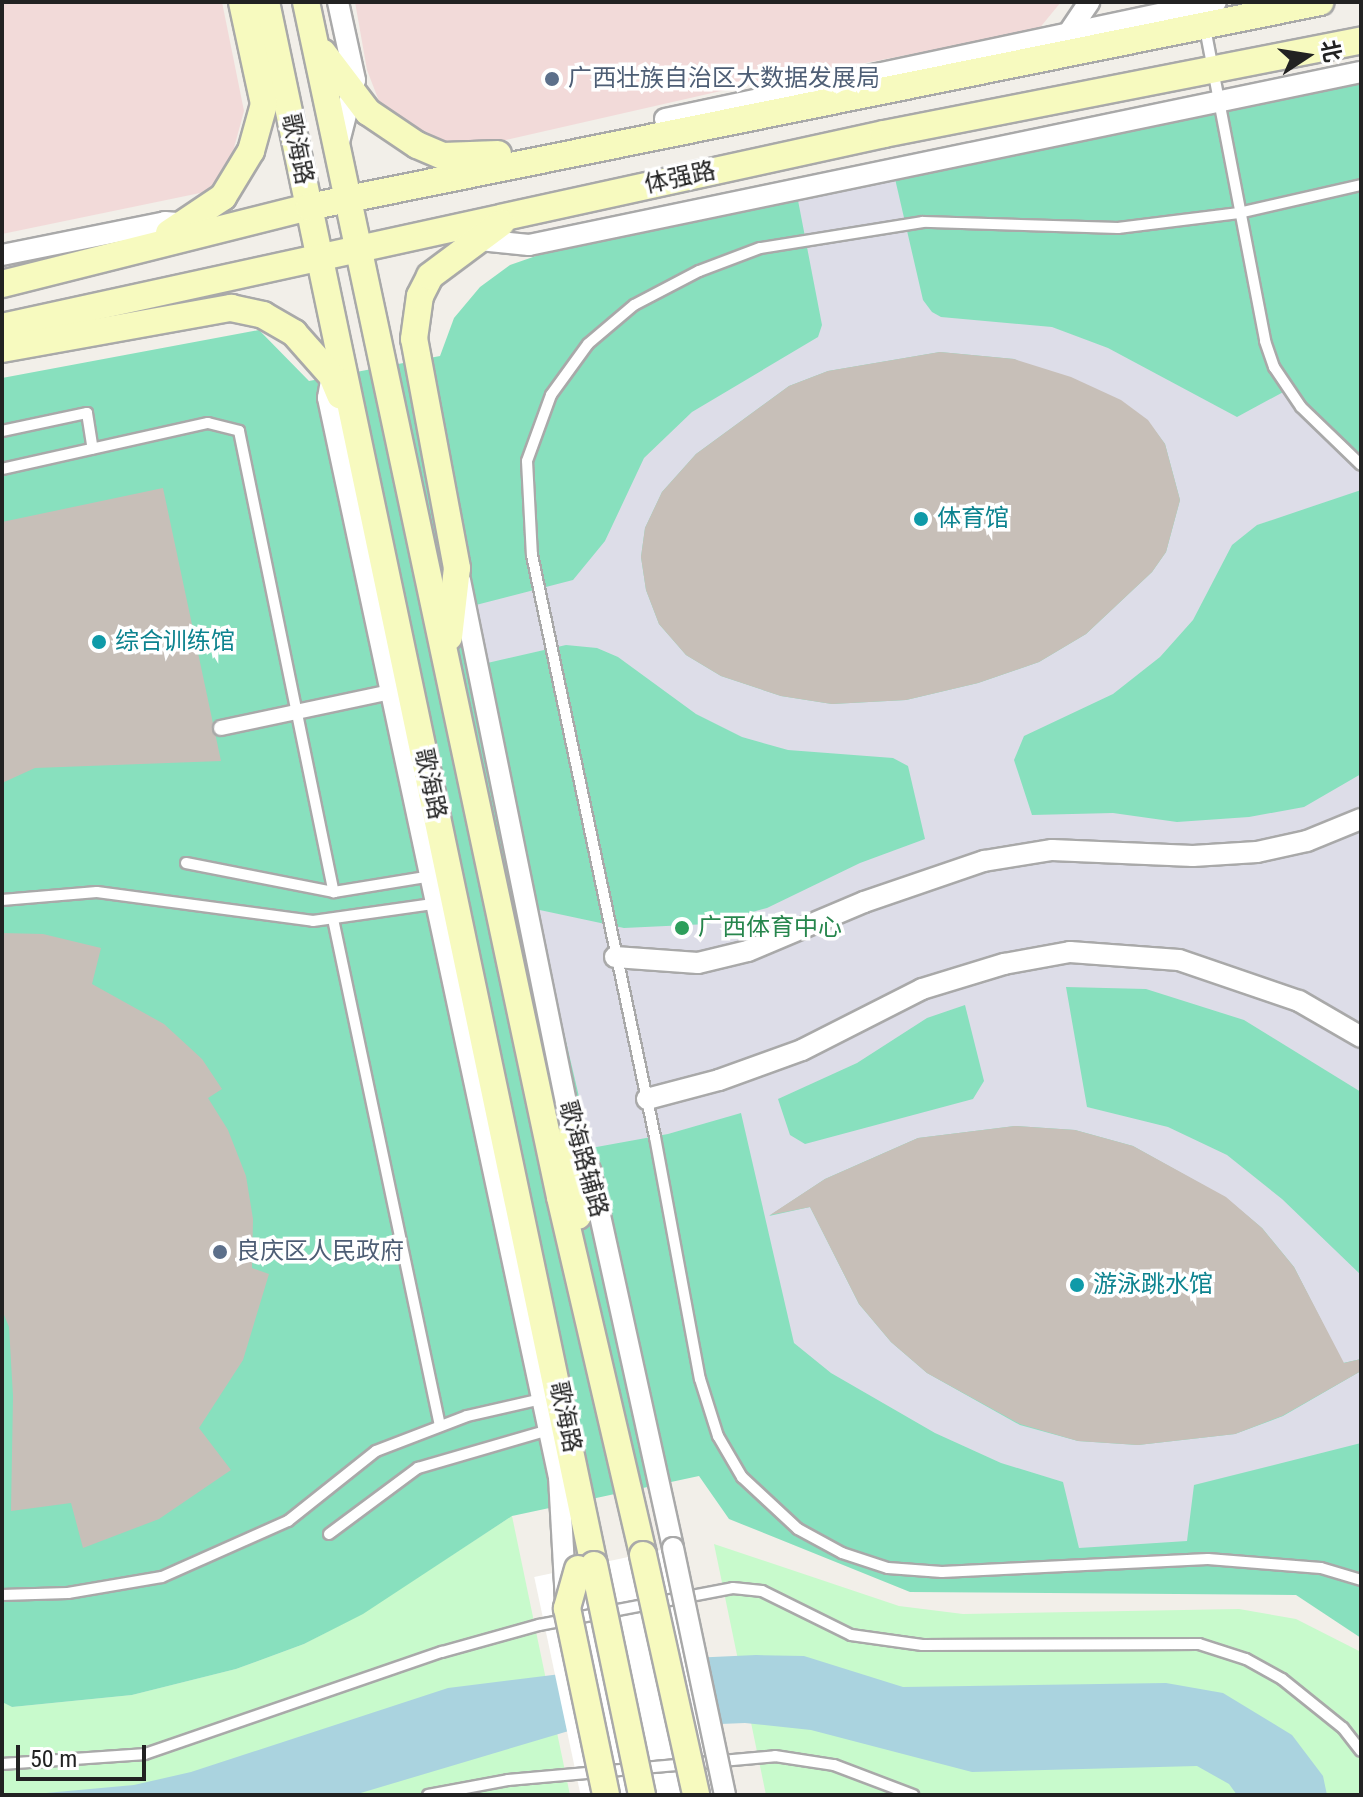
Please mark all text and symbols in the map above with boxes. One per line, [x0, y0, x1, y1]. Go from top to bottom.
north arrow [1267, 16, 1347, 96]
text: 北 [1316, 38, 1345, 64]
place label: 广西壮族自治区大数据发展局 [568, 65, 880, 93]
marker: 广西壮族自治区大数据发展局 [543, 70, 561, 88]
street label: 歌海路 [275, 111, 319, 187]
street label: 体强路 [642, 156, 718, 200]
place label: 体育馆 [937, 505, 1009, 533]
marker: 体育馆 [912, 510, 930, 528]
place label: 综合训练馆 [115, 628, 235, 656]
marker: 综合训练馆 [90, 633, 108, 651]
street label: 歌海路 [408, 746, 452, 822]
place label: 广西体育中心 [698, 914, 842, 942]
marker: 广西体育中心 [673, 919, 691, 937]
street label: 歌海路辅路 [553, 1097, 613, 1221]
place label: 良庆区人民政府 [236, 1238, 404, 1266]
marker: 良庆区人民政府 [211, 1243, 229, 1261]
place label: 游泳跳水馆 [1093, 1271, 1213, 1299]
marker: 游泳跳水馆 [1068, 1276, 1086, 1294]
street label: 歌海路 [543, 1379, 587, 1455]
scale bar [20, 1729, 150, 1779]
text: 50 m [30, 1745, 77, 1773]

